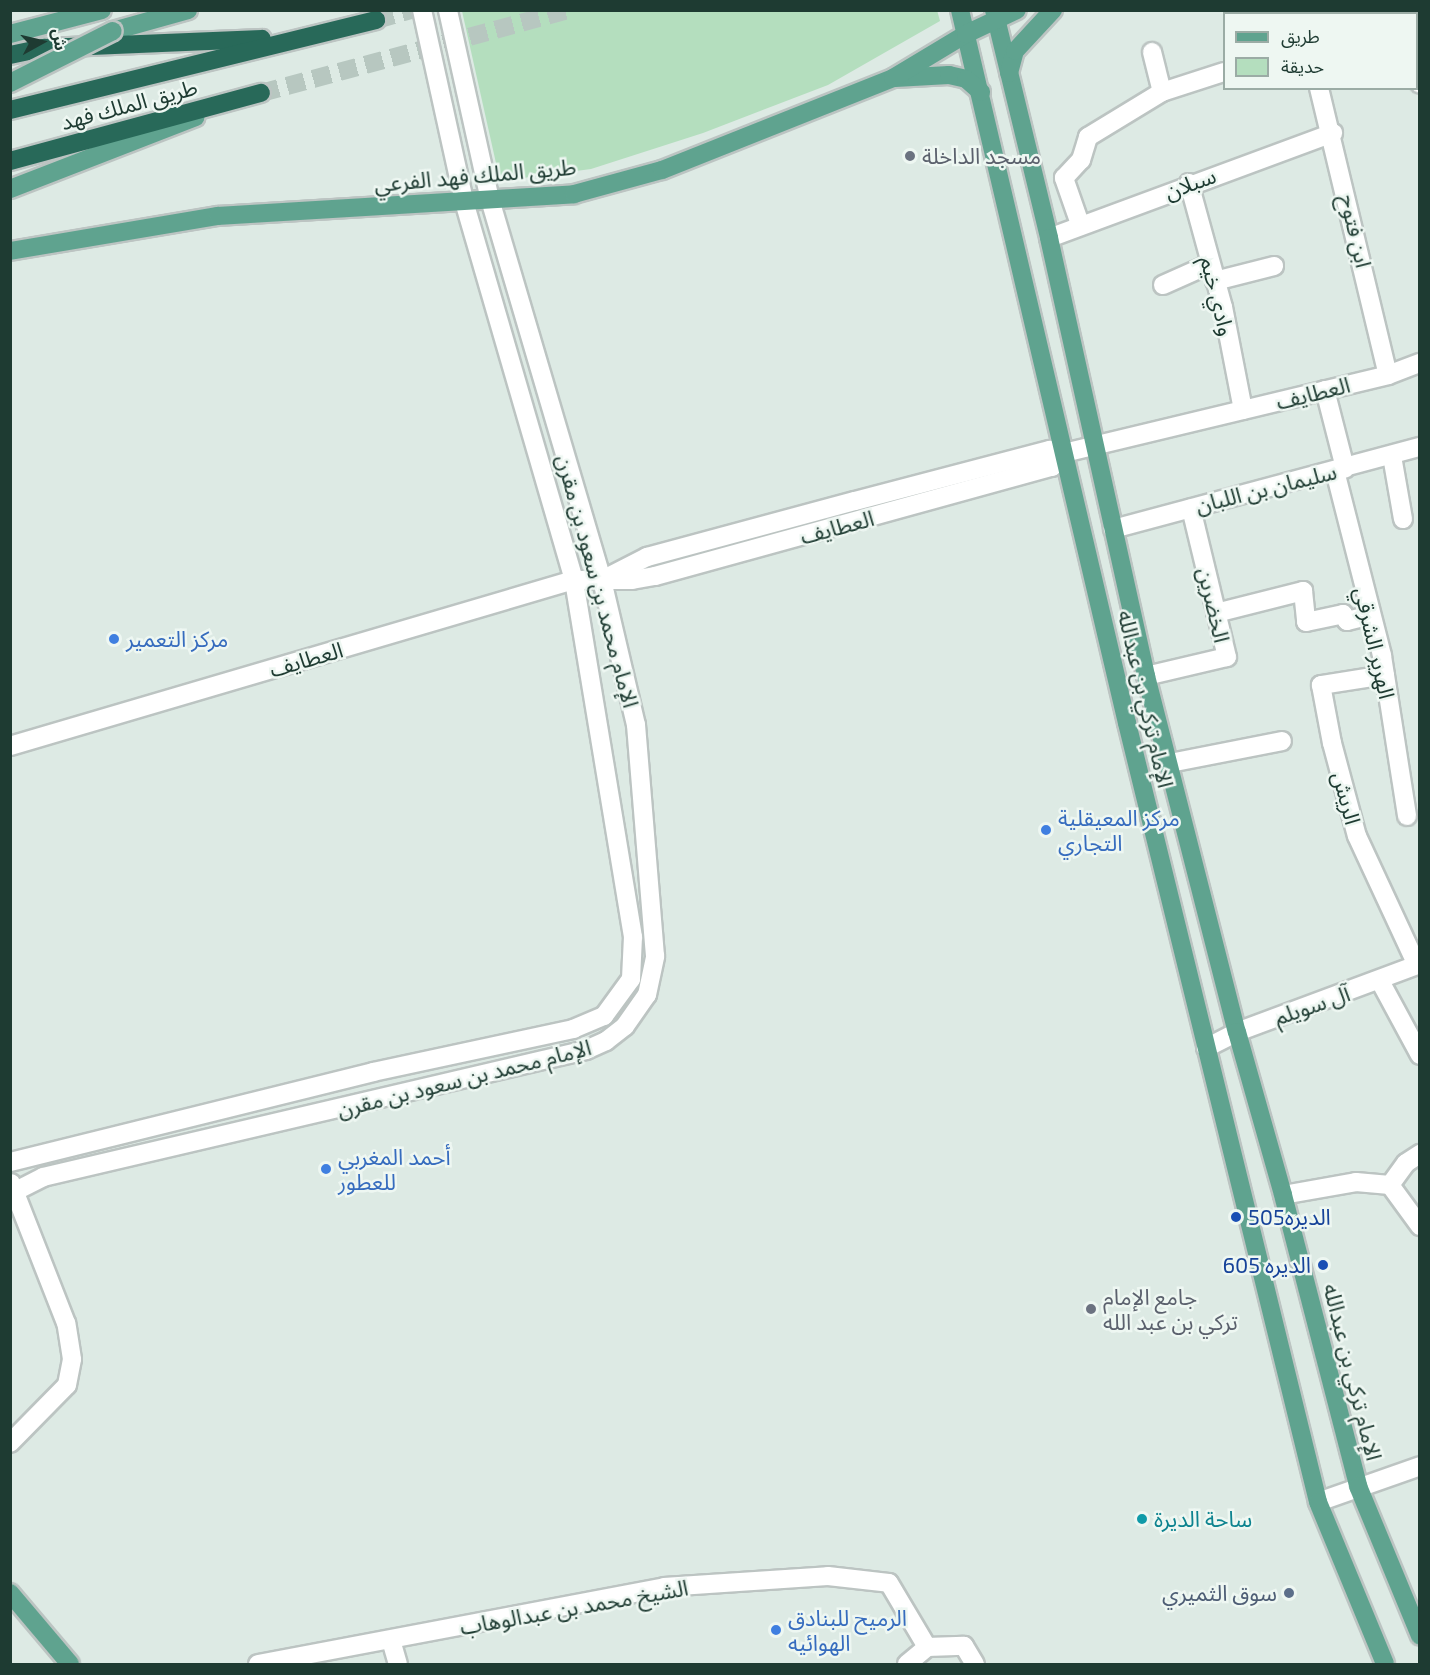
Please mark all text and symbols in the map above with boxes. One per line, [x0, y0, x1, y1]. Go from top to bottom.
north arrow [12, 12, 72, 72]
legend [1223, 12, 1418, 90]
text: طريق [1281, 25, 1320, 47]
text: ش [49, 27, 71, 52]
text: حديقة [1281, 55, 1324, 77]
street label: طريق الملك فهد [58, 73, 200, 135]
place label: مسجد الداخلة [922, 143, 1041, 169]
marker: مسجد الداخلة [903, 149, 917, 163]
street label: طريق الملك فهد الفرعي [373, 153, 577, 197]
street label: سبلان [1161, 162, 1219, 204]
street label: ابن فتوح [1335, 192, 1377, 270]
street label: وادي خيم [1195, 254, 1241, 338]
street label: العطايف [1273, 371, 1353, 415]
street label: الإمام محمد بن سعود بن مقرن [551, 452, 645, 710]
street label: سليمان بن اللبان [1193, 458, 1339, 518]
street label: العطايف [797, 505, 877, 549]
street label: الخضرين [1193, 565, 1235, 645]
street label: الهرير الشرقي [1349, 584, 1401, 702]
street label: الإمام تركي بن عبدالله [1113, 608, 1179, 790]
place label: مركز التعمير [126, 626, 228, 652]
marker: مركز التعمير [107, 632, 121, 646]
street label: العطايف [266, 636, 346, 682]
street label: الريش [1327, 769, 1367, 827]
place label: مركز المعيقلية التجاري [1058, 804, 1180, 855]
marker: مركز المعيقلية التجاري [1039, 823, 1053, 837]
street label: آل سويلم [1271, 980, 1353, 1030]
street label: الإمام محمد بن سعود بن مقرن [334, 1034, 594, 1122]
place label: أحمد المغربي للعطور [338, 1143, 451, 1194]
marker: أحمد المغربي للعطور [319, 1162, 333, 1176]
place label: الديره505 [1248, 1204, 1331, 1230]
marker: الديره505 [1229, 1210, 1243, 1224]
place label: الديره 605 [1222, 1252, 1311, 1278]
marker: الديره 605 [1316, 1258, 1330, 1272]
street label: الإمام تركي بن عبدالله [1318, 1281, 1388, 1463]
place label: جامع الإمام تركي بن عبد الله [1103, 1283, 1238, 1334]
marker: جامع الإمام تركي بن عبد الله [1084, 1302, 1098, 1316]
place label: ساحة الديرة [1154, 1506, 1252, 1532]
marker: ساحة الديرة [1135, 1512, 1149, 1526]
street label: الشيخ محمد بن عبدالوهاب [458, 1574, 690, 1640]
place label: سوق الثميري [1162, 1580, 1277, 1606]
marker: سوق الثميري [1282, 1586, 1296, 1600]
place label: الرميح للبنادق الهوائيه [788, 1604, 907, 1656]
marker: الرميح للبنادق الهوائيه [769, 1623, 783, 1637]

